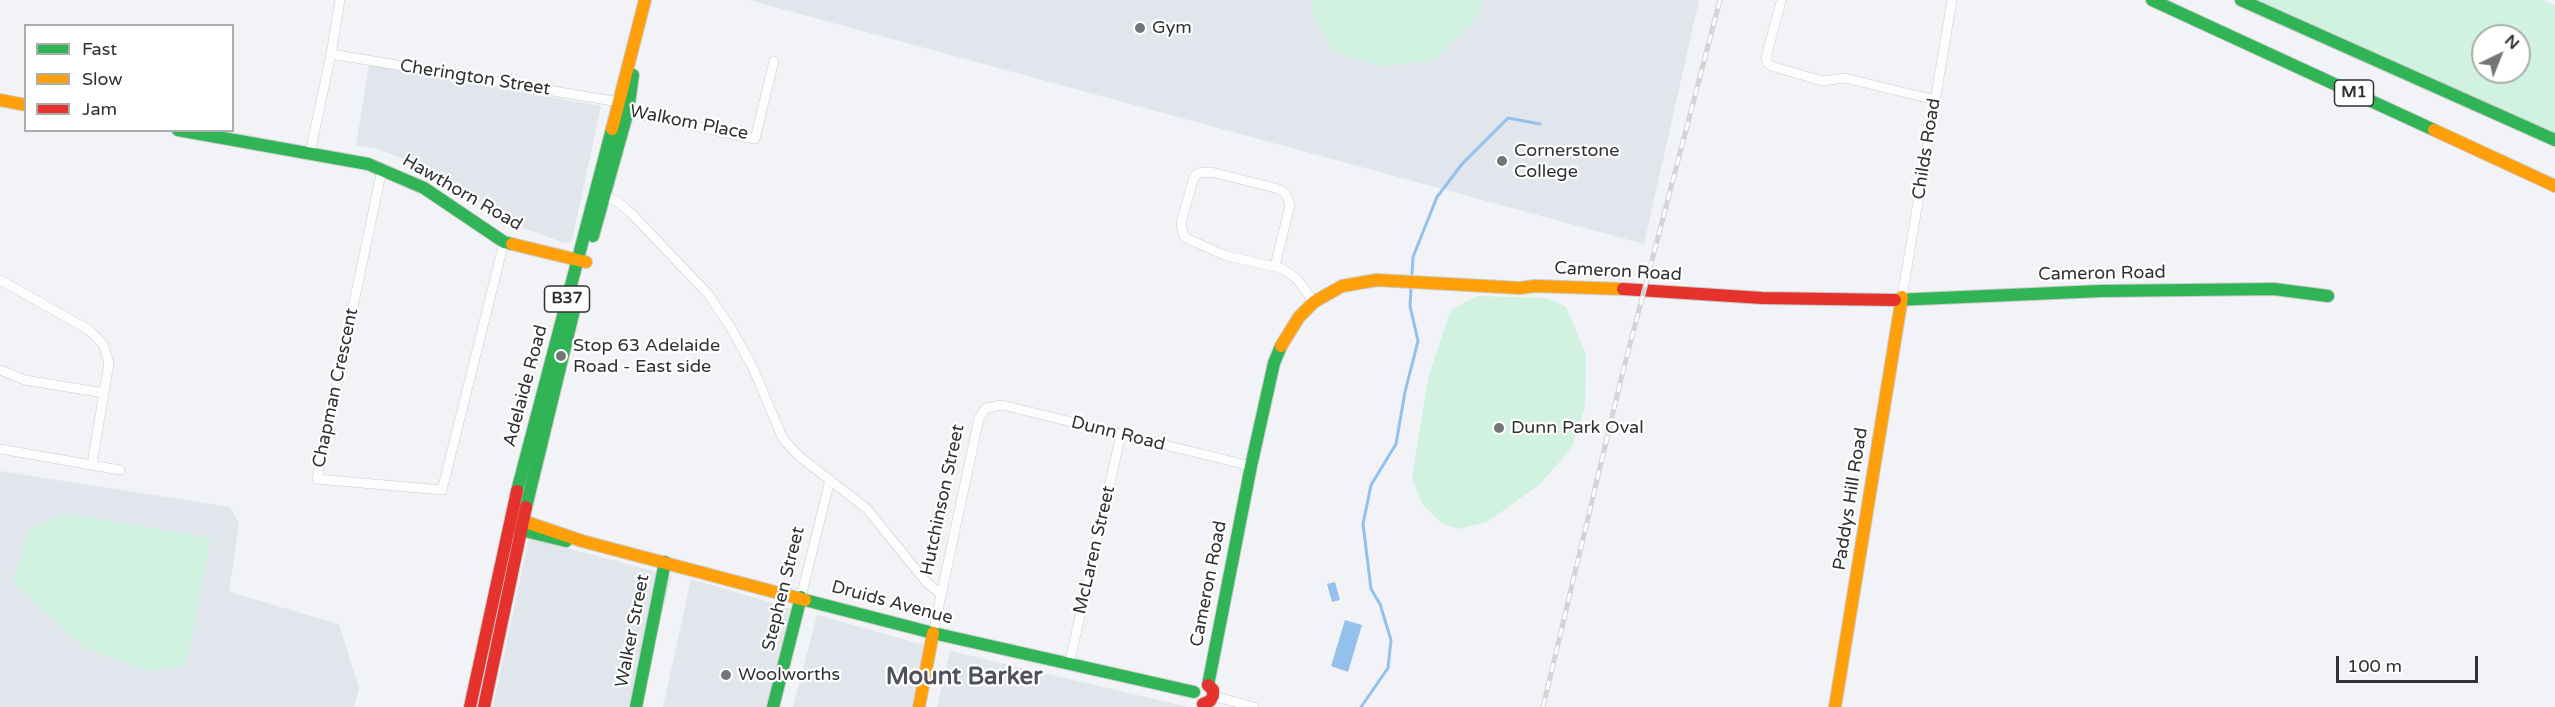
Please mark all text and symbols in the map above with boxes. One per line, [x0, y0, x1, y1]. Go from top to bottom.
place label: Gym [1152, 17, 1192, 39]
marker: Gym [1133, 21, 1147, 35]
legend [24, 24, 234, 132]
north arrow [2471, 24, 2531, 84]
text: N [2500, 31, 2523, 54]
text: Fast [82, 38, 117, 60]
street label: Cherington Street [398, 55, 552, 101]
text: Slow [82, 68, 123, 90]
road number: M1 [2334, 80, 2374, 106]
street label: Childs Road [1908, 97, 1946, 201]
text: Jam [82, 98, 117, 120]
street label: Walkom Place [628, 101, 750, 145]
place label: Cornerstone College [1514, 140, 1620, 182]
street label: Hawthorn Road [398, 150, 526, 236]
marker: Cornerstone College [1495, 154, 1509, 168]
street label: Cameron Road [1554, 258, 1682, 286]
street label: Cameron Road [2038, 262, 2166, 286]
road number: B37 [544, 286, 590, 312]
street label: Chapman Crescent [309, 306, 363, 470]
street label: Adelaide Road [499, 323, 553, 449]
place label: Stop 63 Adelaide Road - East side [573, 335, 720, 378]
marker: Stop 63 Adelaide Road - East side [554, 349, 568, 363]
street label: Dunn Road [1069, 412, 1167, 456]
place label: Dunn Park Oval [1511, 417, 1644, 439]
marker: Dunn Park Oval [1492, 421, 1506, 435]
street label: Hutchinson Street [916, 423, 970, 577]
street label: Paddys Hill Road [1829, 426, 1873, 572]
street label: McLaren Street [1070, 484, 1120, 616]
street label: Cameron Road [1186, 519, 1232, 649]
street label: Stephen Street [758, 525, 810, 653]
street label: Walker Street [611, 573, 655, 689]
street label: Druids Avenue [829, 576, 955, 630]
scale bar [2339, 644, 2482, 682]
text: 100 m [2347, 655, 2402, 677]
place label: Woolworths [738, 664, 840, 686]
district label: Mount Barker [886, 664, 1042, 692]
marker: Woolworths [719, 668, 733, 682]

